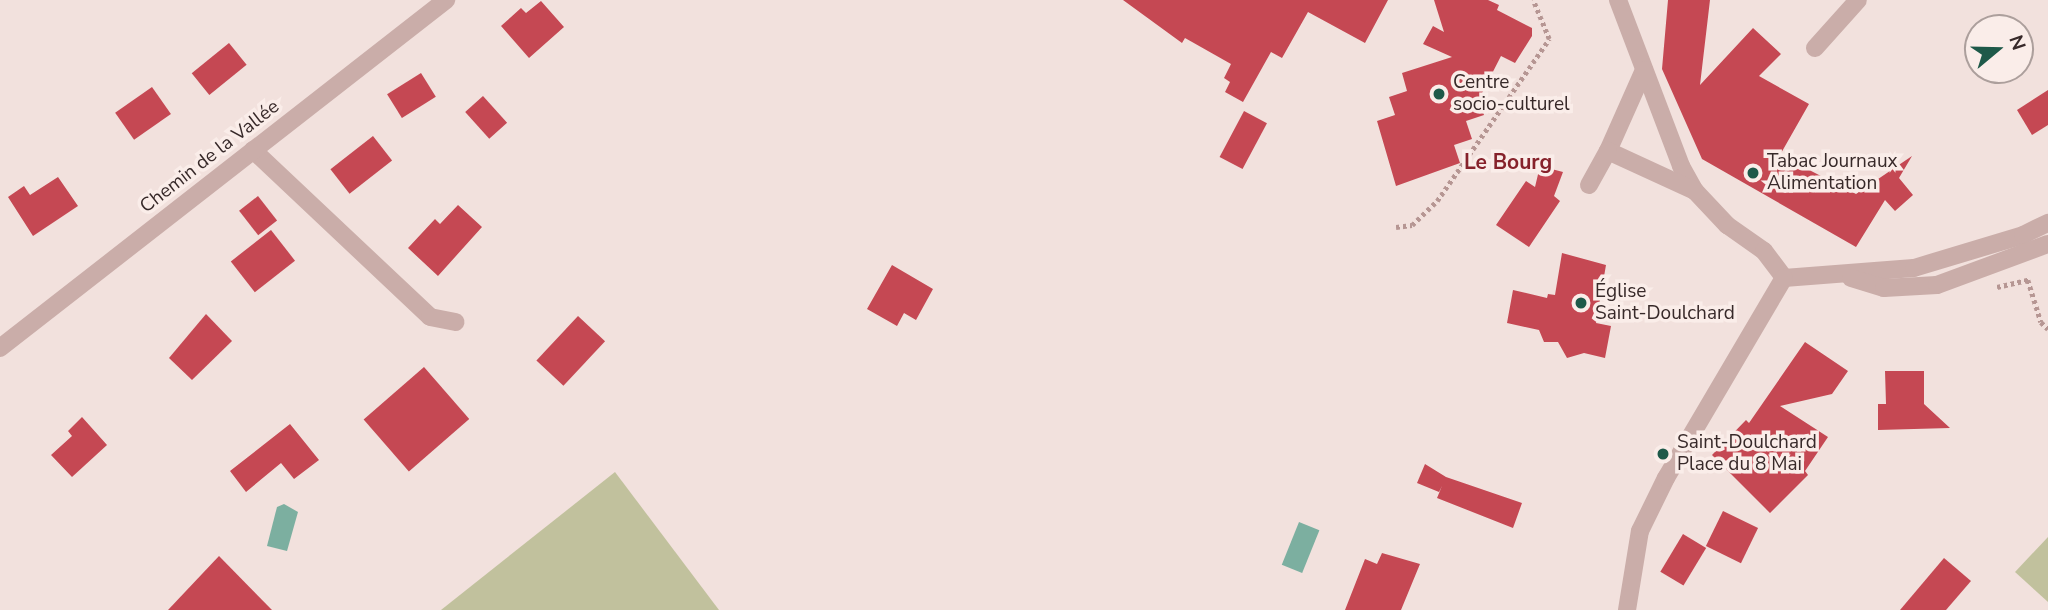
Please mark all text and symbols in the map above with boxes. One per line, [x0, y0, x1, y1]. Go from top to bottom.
north arrow [1964, 14, 2034, 84]
text: N [2002, 32, 2032, 54]
place label: Centre socio-culturel [1453, 72, 1570, 116]
marker: Centre socio-culturel [1431, 86, 1447, 102]
street label: Chemin de la Vallée [136, 96, 284, 218]
district label: Le Bourg [1464, 149, 1552, 175]
place label: Tabac Journaux Alimentation [1767, 151, 1898, 195]
marker: Tabac Journaux Alimentation [1745, 165, 1761, 181]
place label: Église Saint-Doulchard [1595, 281, 1735, 325]
marker: Église Saint-Doulchard [1573, 295, 1589, 311]
place label: Saint-Doulchard Place du 8 Mai [1677, 432, 1817, 476]
marker: Saint-Doulchard Place du 8 Mai [1655, 446, 1671, 462]

